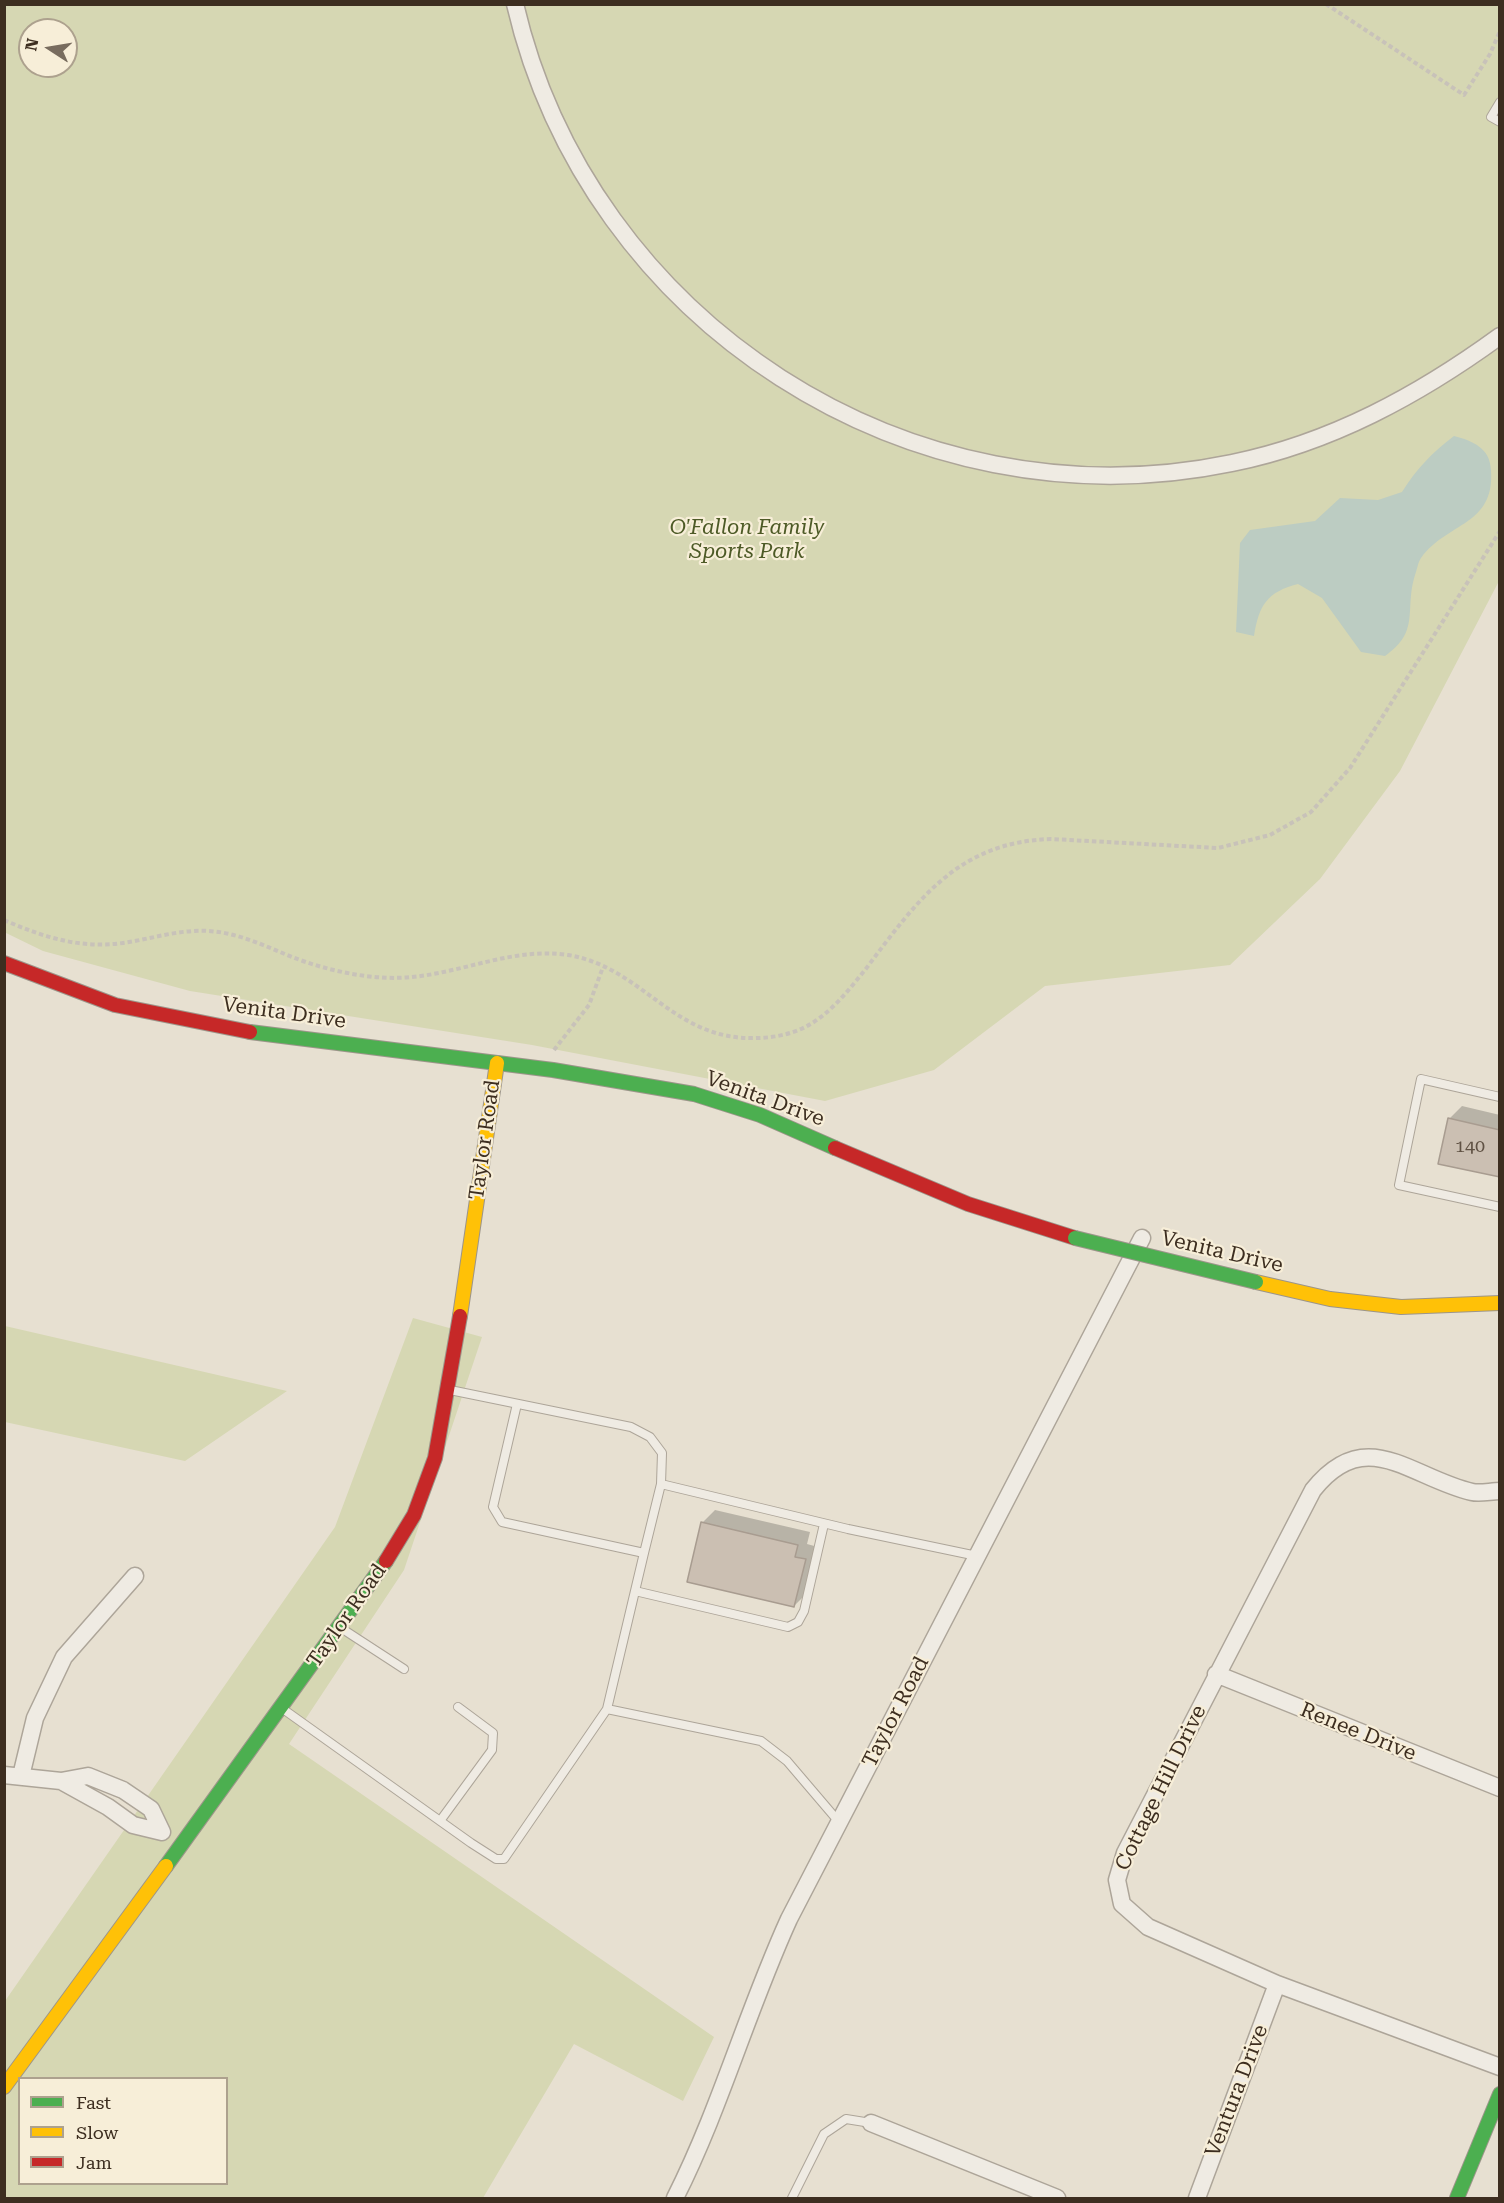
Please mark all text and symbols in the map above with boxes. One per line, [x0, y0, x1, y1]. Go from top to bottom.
north arrow [18, 18, 78, 78]
text: N [21, 37, 42, 53]
park label: O'Fallon Family Sports Park [670, 515, 824, 565]
street label: Venita Drive [221, 992, 347, 1034]
street label: Venita Drive [702, 1066, 828, 1132]
street label: Taylor Road [464, 1078, 506, 1202]
house number: 140 [1455, 1136, 1485, 1158]
street label: Venita Drive [1158, 1226, 1286, 1278]
street label: Taylor Road [302, 1559, 392, 1673]
street label: Taylor Road [857, 1652, 935, 1772]
street label: Renee Drive [1296, 1697, 1420, 1767]
street label: Cottage Hill Drive [1110, 1701, 1212, 1875]
street label: Ventura Drive [1200, 2021, 1274, 2161]
legend [18, 2077, 228, 2185]
text: Fast [76, 2092, 111, 2113]
text: Slow [76, 2122, 118, 2143]
text: Jam [76, 2152, 112, 2173]

